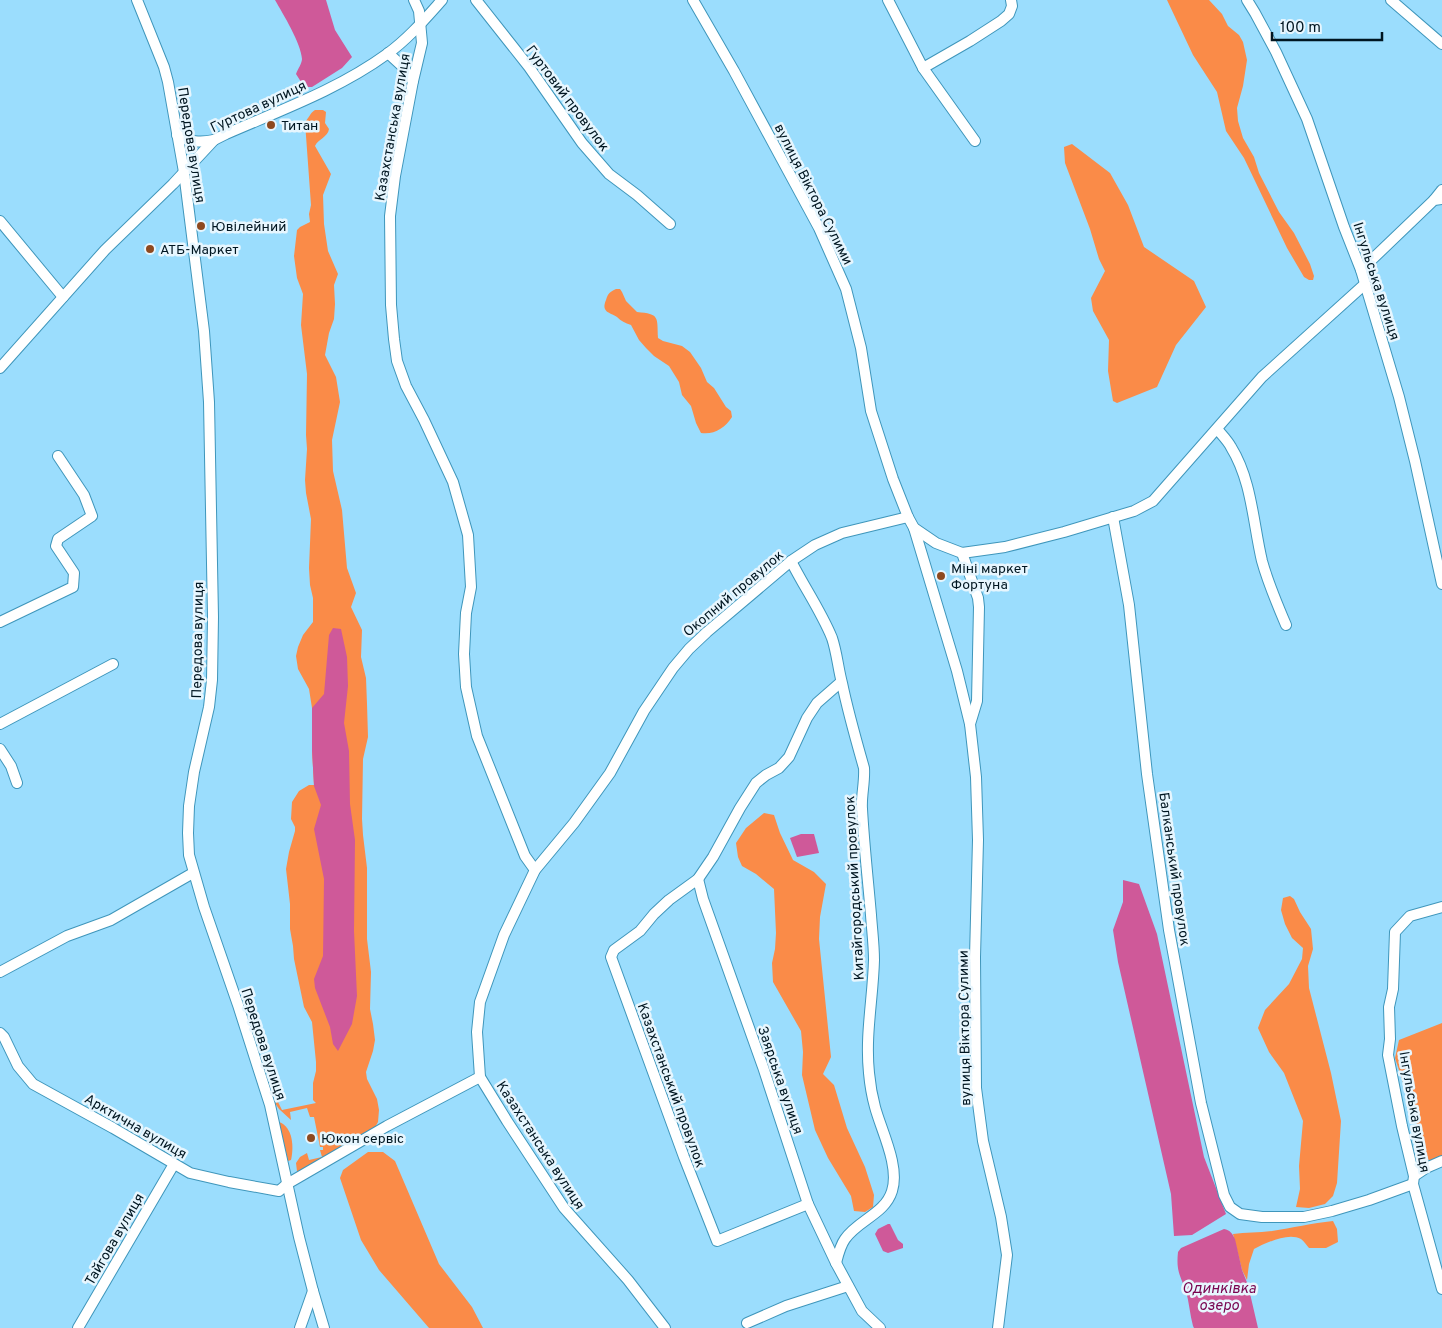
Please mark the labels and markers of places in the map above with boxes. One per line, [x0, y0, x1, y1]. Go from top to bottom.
place label: Титан [281, 118, 318, 135]
marker: Титан [265, 119, 277, 131]
place label: Ювілейний [211, 219, 286, 236]
marker: Ювілейний [195, 220, 207, 232]
place label: АТБ-Маркет [160, 242, 239, 259]
marker: АТБ-Маркет [144, 243, 156, 255]
place label: Міні маркет Фортуна [951, 561, 1028, 594]
marker: Міні маркет Фортуна [935, 570, 947, 582]
place label: Юкон сервіс [321, 1131, 404, 1148]
marker: Юкон сервіс [305, 1132, 317, 1144]

